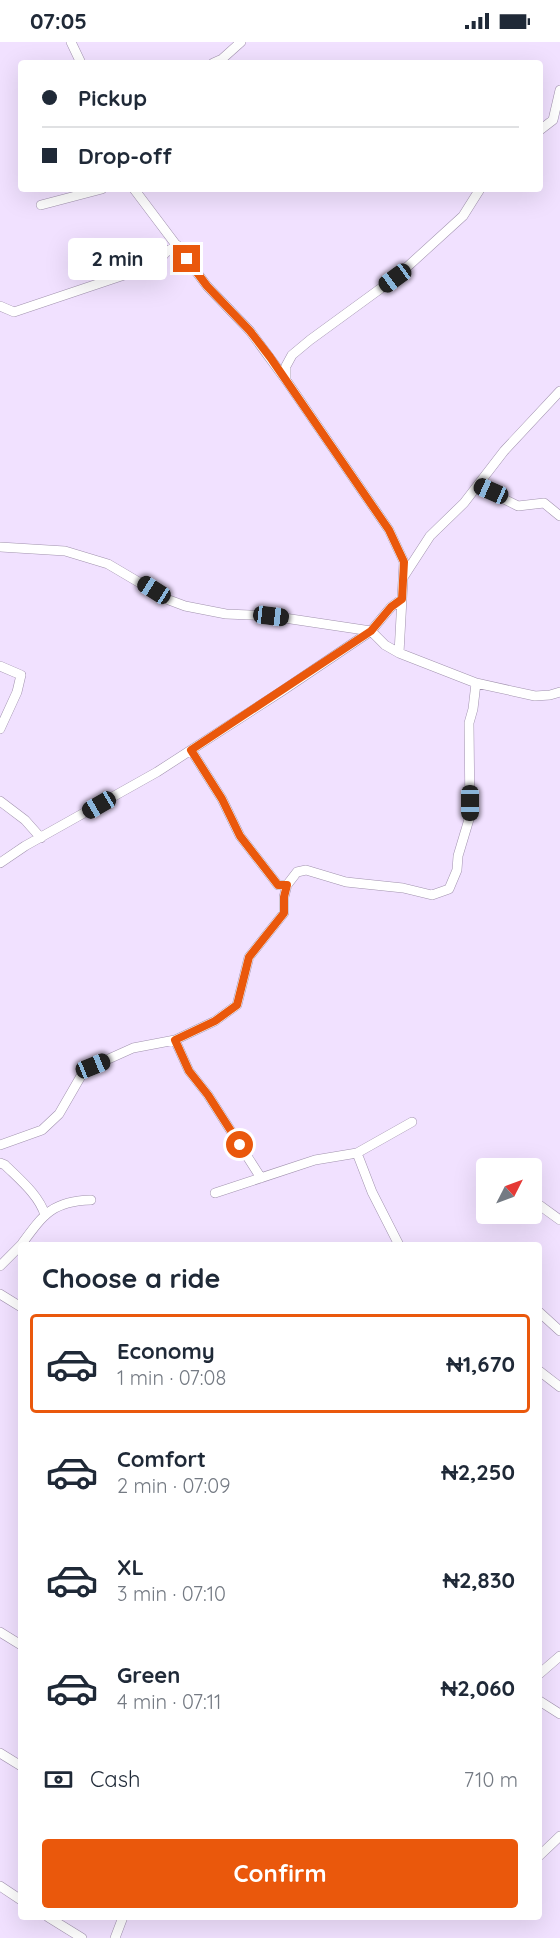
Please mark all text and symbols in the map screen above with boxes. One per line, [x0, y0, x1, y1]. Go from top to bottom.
text: 07:05 [30, 7, 87, 35]
text: Pickup [78, 84, 147, 112]
text: Drop-off [78, 142, 172, 170]
callout: 2 min [67, 238, 166, 280]
route end [173, 245, 200, 272]
text: 2 min [91, 246, 144, 271]
car [375, 260, 415, 296]
car [471, 475, 511, 507]
car [134, 573, 174, 607]
car [252, 605, 290, 627]
car [461, 785, 479, 821]
car [79, 788, 119, 822]
car [73, 1051, 113, 1081]
route start [226, 1131, 253, 1158]
north arrow [476, 1158, 542, 1224]
map controls [476, 1158, 542, 1224]
text: Choose a ride [42, 1261, 220, 1295]
icon: car [45, 1337, 99, 1391]
text: Economy [117, 1337, 215, 1365]
text: ₦1,670 [446, 1350, 515, 1378]
text: 1 min · 07:08 [117, 1365, 226, 1390]
icon: car [45, 1445, 99, 1499]
text: Comfort [117, 1445, 206, 1473]
text: ₦2,250 [442, 1458, 515, 1486]
text: 2 min · 07:09 [117, 1473, 230, 1498]
icon: car [45, 1553, 99, 1607]
text: XL [117, 1553, 144, 1581]
text: ₦2,830 [443, 1566, 515, 1594]
text: 3 min · 07:10 [117, 1581, 226, 1606]
icon: car [45, 1661, 99, 1715]
text: Green [117, 1661, 180, 1689]
text: ₦2,060 [441, 1674, 515, 1702]
text: 4 min · 07:11 [117, 1689, 222, 1714]
icon: cash [42, 1763, 75, 1796]
text: Cash [90, 1765, 141, 1793]
text: 710 m [464, 1767, 518, 1792]
button: Confirm [42, 1839, 518, 1908]

